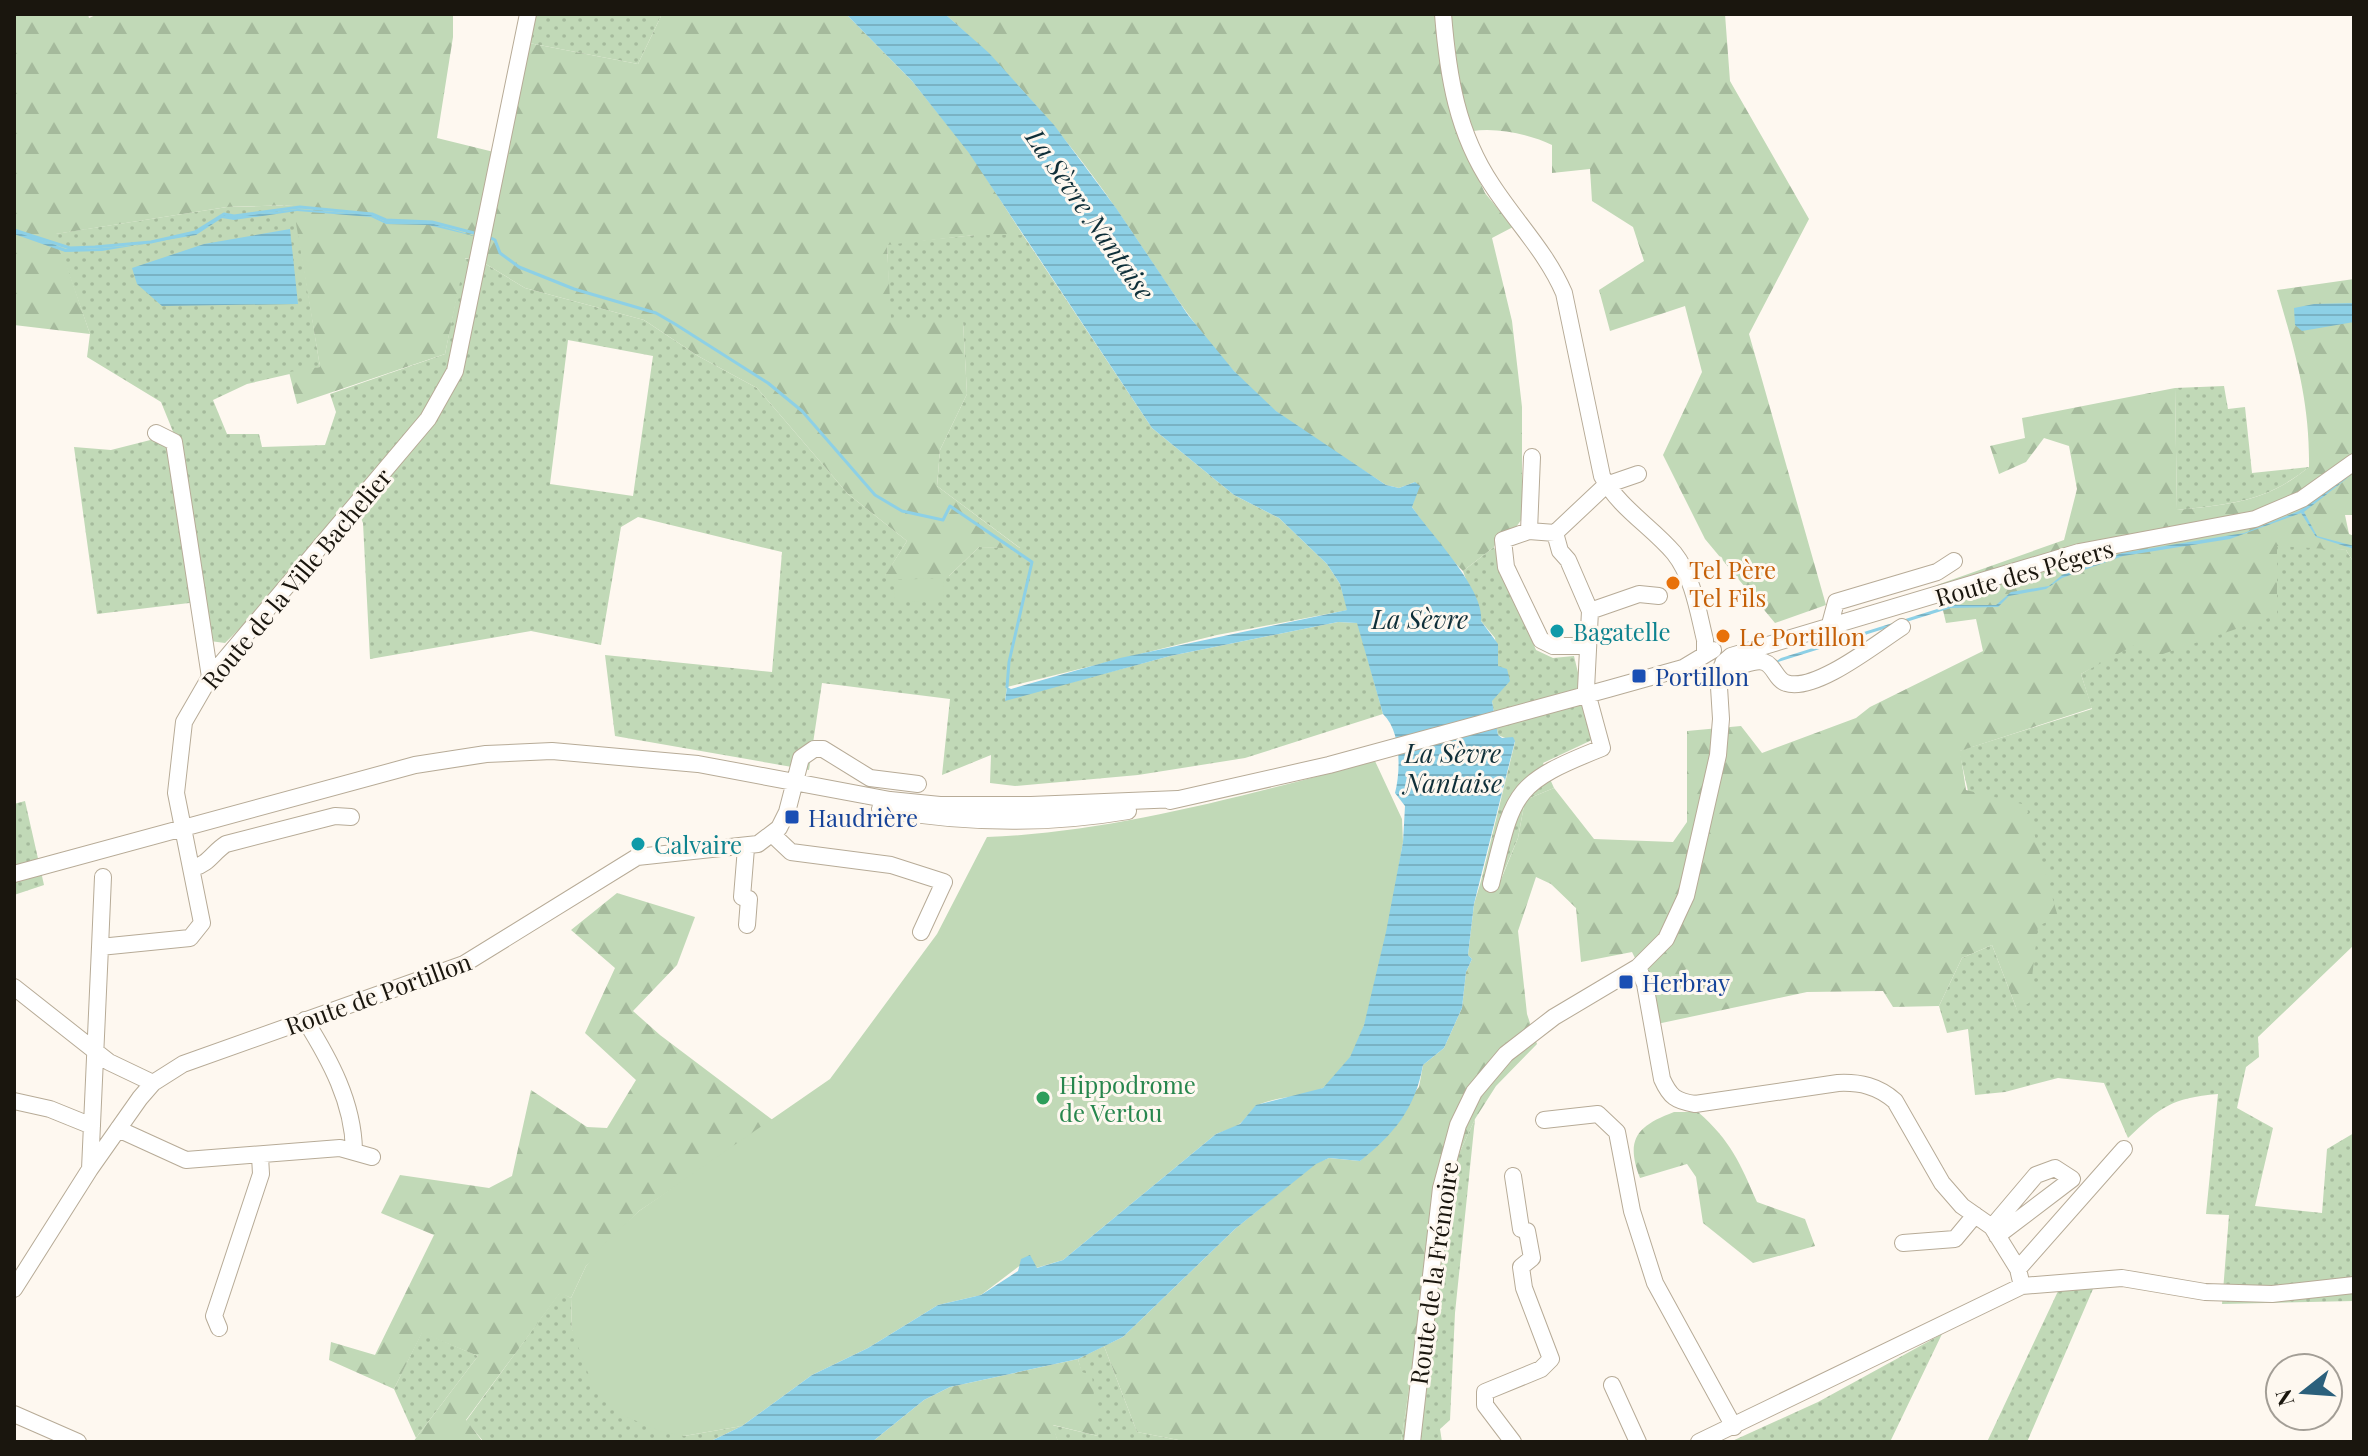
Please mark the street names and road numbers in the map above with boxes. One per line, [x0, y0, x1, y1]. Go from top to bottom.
street label: Route de la Ville Bachelier [194, 461, 398, 695]
street label: Route des Pégers [1931, 531, 2117, 613]
street label: Route de Portillon [281, 945, 475, 1041]
street label: Route de la Frémoire [1402, 1159, 1464, 1387]

